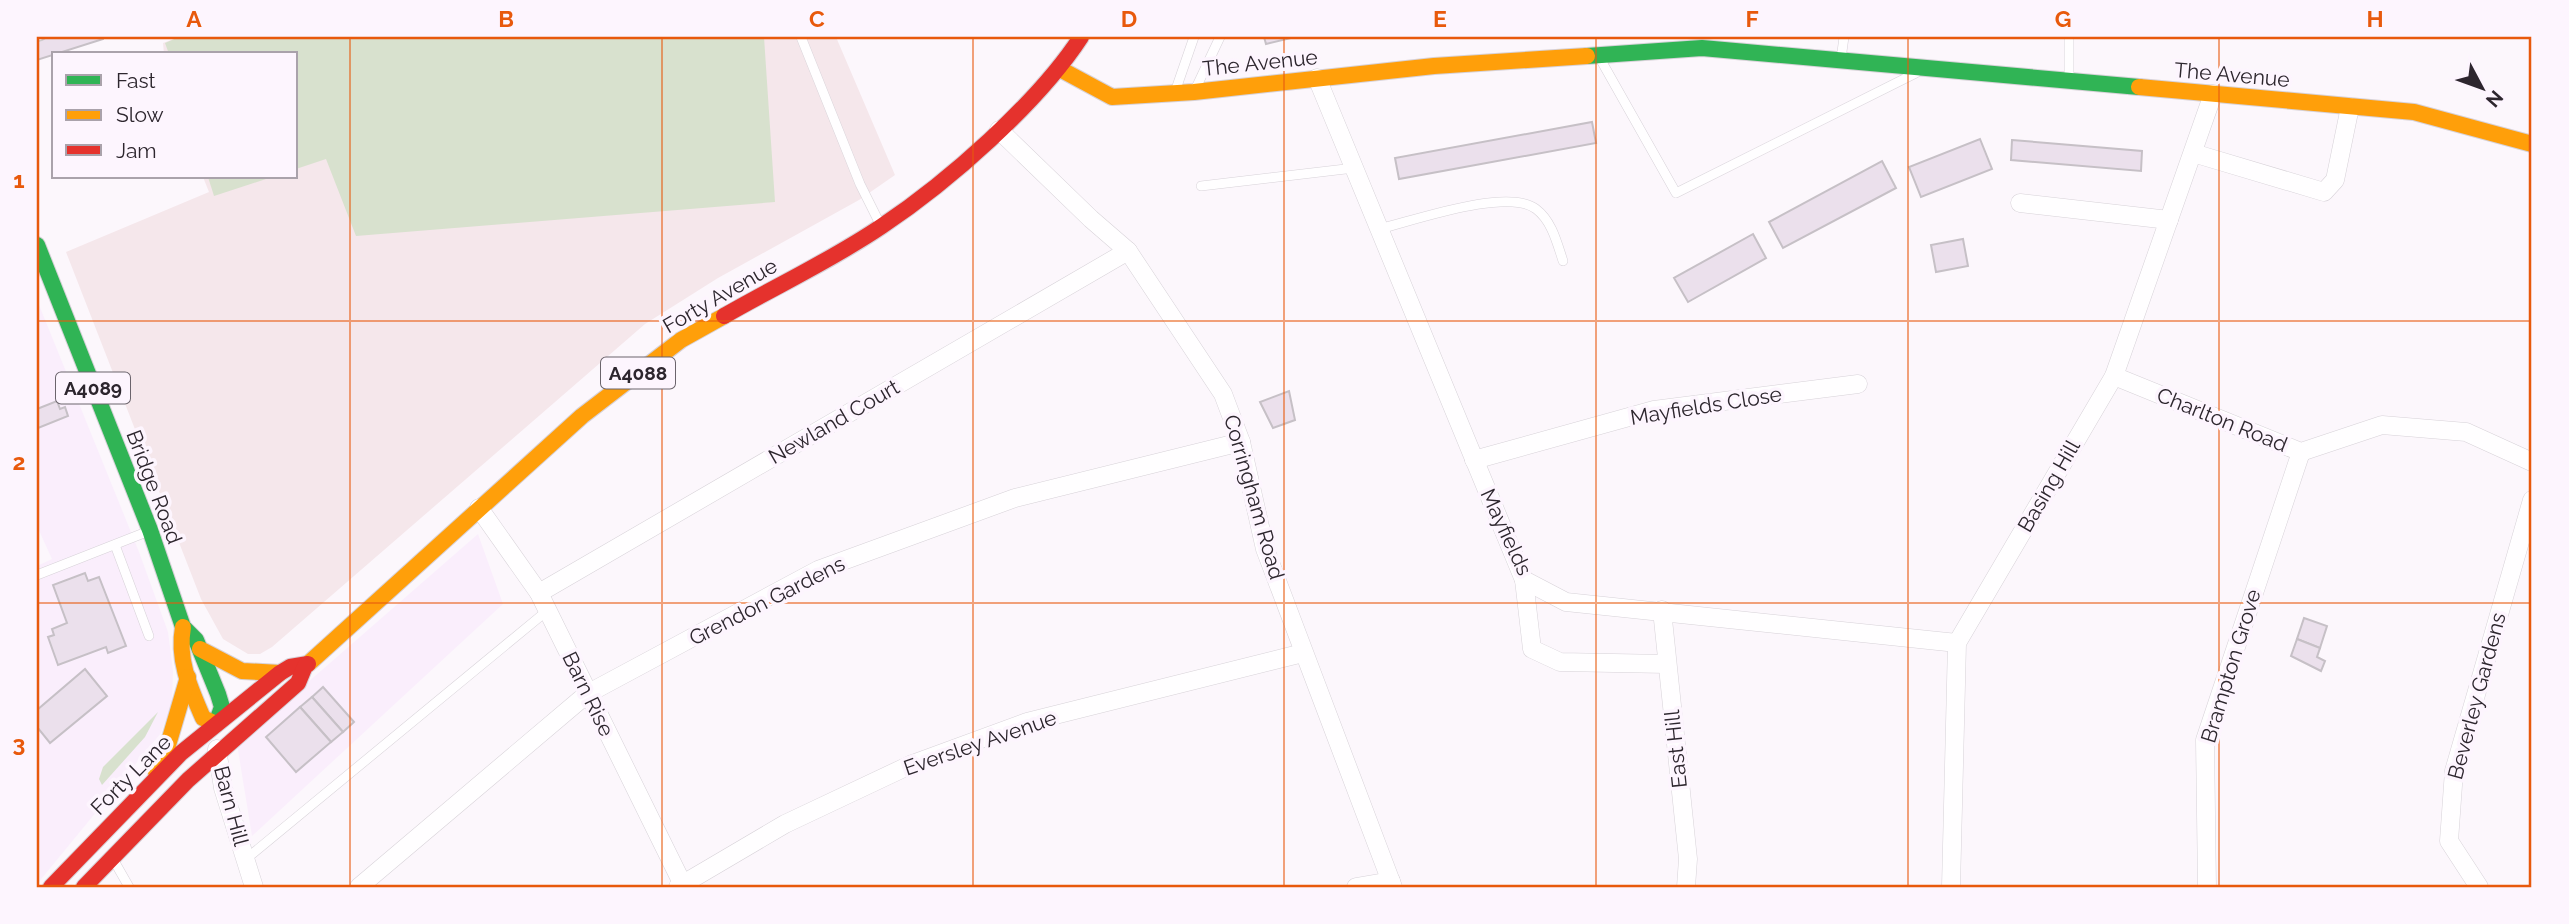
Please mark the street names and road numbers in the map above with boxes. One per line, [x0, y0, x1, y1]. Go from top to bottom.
street label: The Avenue [1201, 44, 1319, 81]
street label: The Avenue [2173, 57, 2291, 92]
street label: Forty Avenue [658, 253, 781, 338]
road number: A4088 [601, 358, 675, 388]
road number: A4089 [56, 372, 130, 404]
street label: Newland Court [764, 374, 904, 469]
street label: Mayfields Close [1628, 381, 1783, 430]
street label: Charlton Road [2153, 382, 2291, 457]
street label: Corringham Road [1219, 412, 1290, 582]
street label: Bridge Road [121, 426, 188, 547]
street label: Basing Hill [2012, 435, 2085, 536]
street label: Mayfields [1476, 485, 1537, 579]
street label: Grendon Gardens [685, 551, 849, 651]
street label: Brampton Grove [2195, 586, 2266, 746]
street label: Beverley Gardens [2442, 610, 2511, 782]
street label: Barn Rise [557, 647, 620, 740]
street label: Eversley Avenue [900, 705, 1060, 780]
street label: East Hill [1659, 709, 1692, 789]
street label: Forty Lane [85, 729, 176, 820]
street label: Barn Hill [209, 763, 254, 849]

